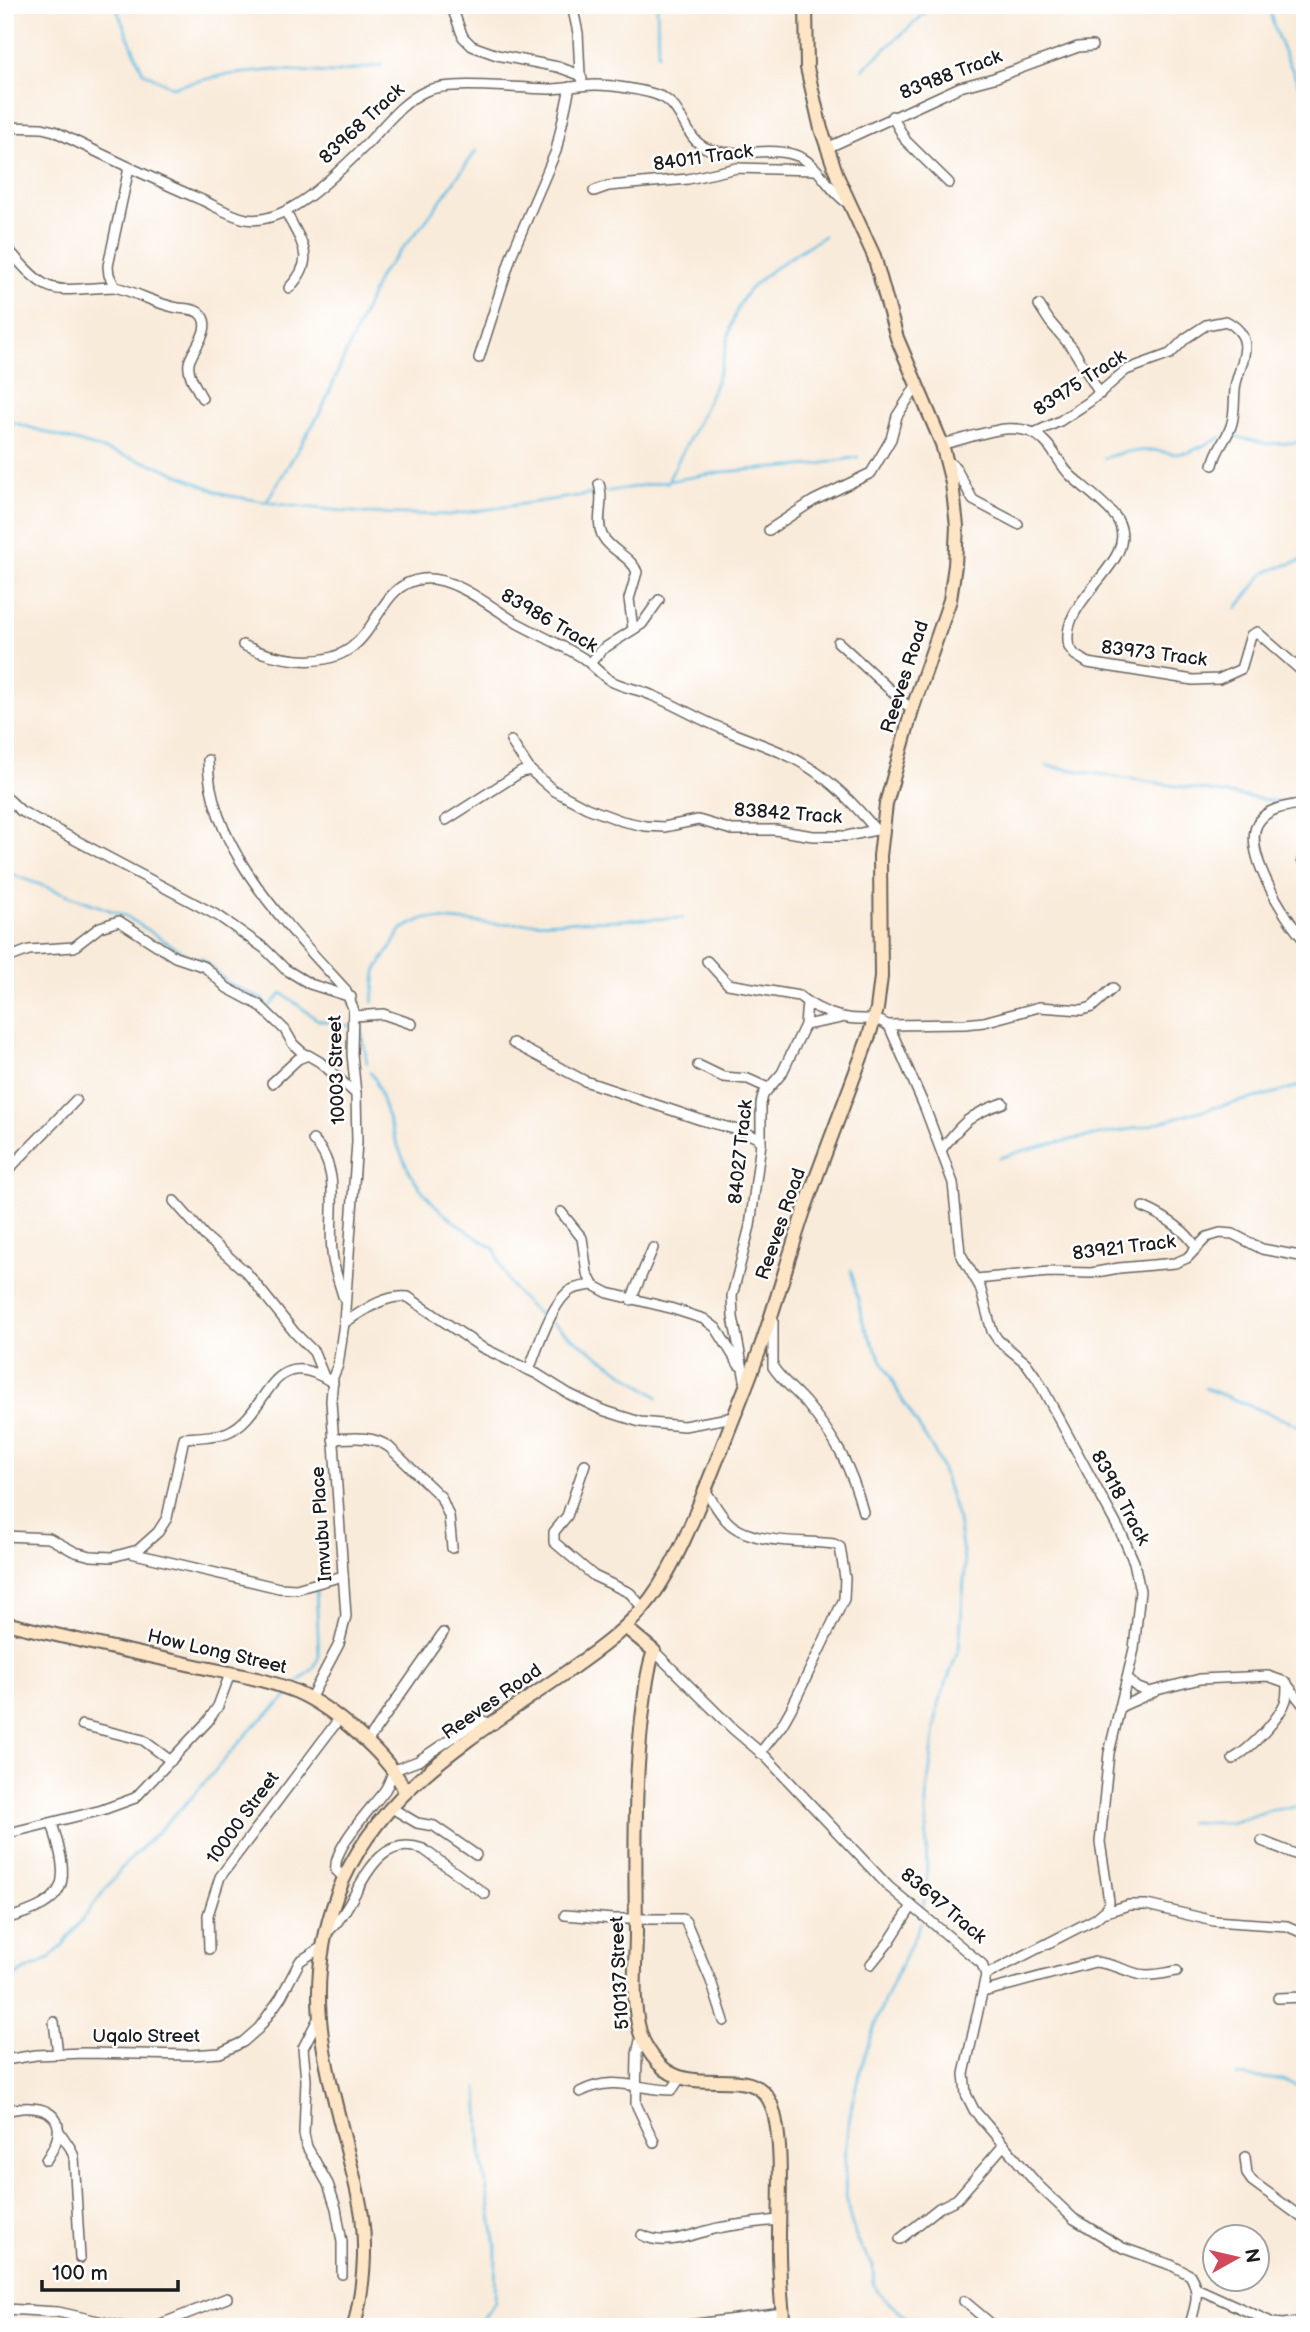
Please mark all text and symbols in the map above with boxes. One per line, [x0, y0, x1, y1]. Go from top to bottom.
street label: 83988 Track [897, 45, 1006, 105]
street label: 83968 Track [315, 78, 410, 169]
street label: 84011 Track [652, 140, 755, 176]
street label: 83975 Track [1029, 344, 1131, 421]
street label: 83986 Track [496, 584, 602, 658]
street label: Reeves Road [876, 618, 934, 736]
street label: 83973 Track [1100, 636, 1209, 672]
street label: 83842 Track [733, 799, 844, 829]
street label: 10003 Street [324, 1015, 350, 1125]
street label: 84027 Track [724, 1098, 758, 1205]
street label: Reeves Road [751, 1165, 811, 1283]
street label: 83921 Track [1071, 1230, 1178, 1266]
street label: 83918 Track [1085, 1447, 1155, 1550]
street label: Imvubu Place [306, 1465, 338, 1583]
street label: How Long Street [145, 1625, 289, 1679]
street label: Reeves Road [438, 1659, 546, 1745]
street label: 10000 Street [202, 1767, 284, 1869]
street label: 83697 Track [895, 1863, 991, 1949]
street label: 510137 Street [606, 1916, 634, 2030]
street label: Uqalo Street [92, 2025, 200, 2048]
north arrow [1202, 2224, 1272, 2294]
text: N [1239, 2247, 1264, 2265]
scale bar [42, 2248, 178, 2292]
text: 100 m [52, 2261, 108, 2286]

